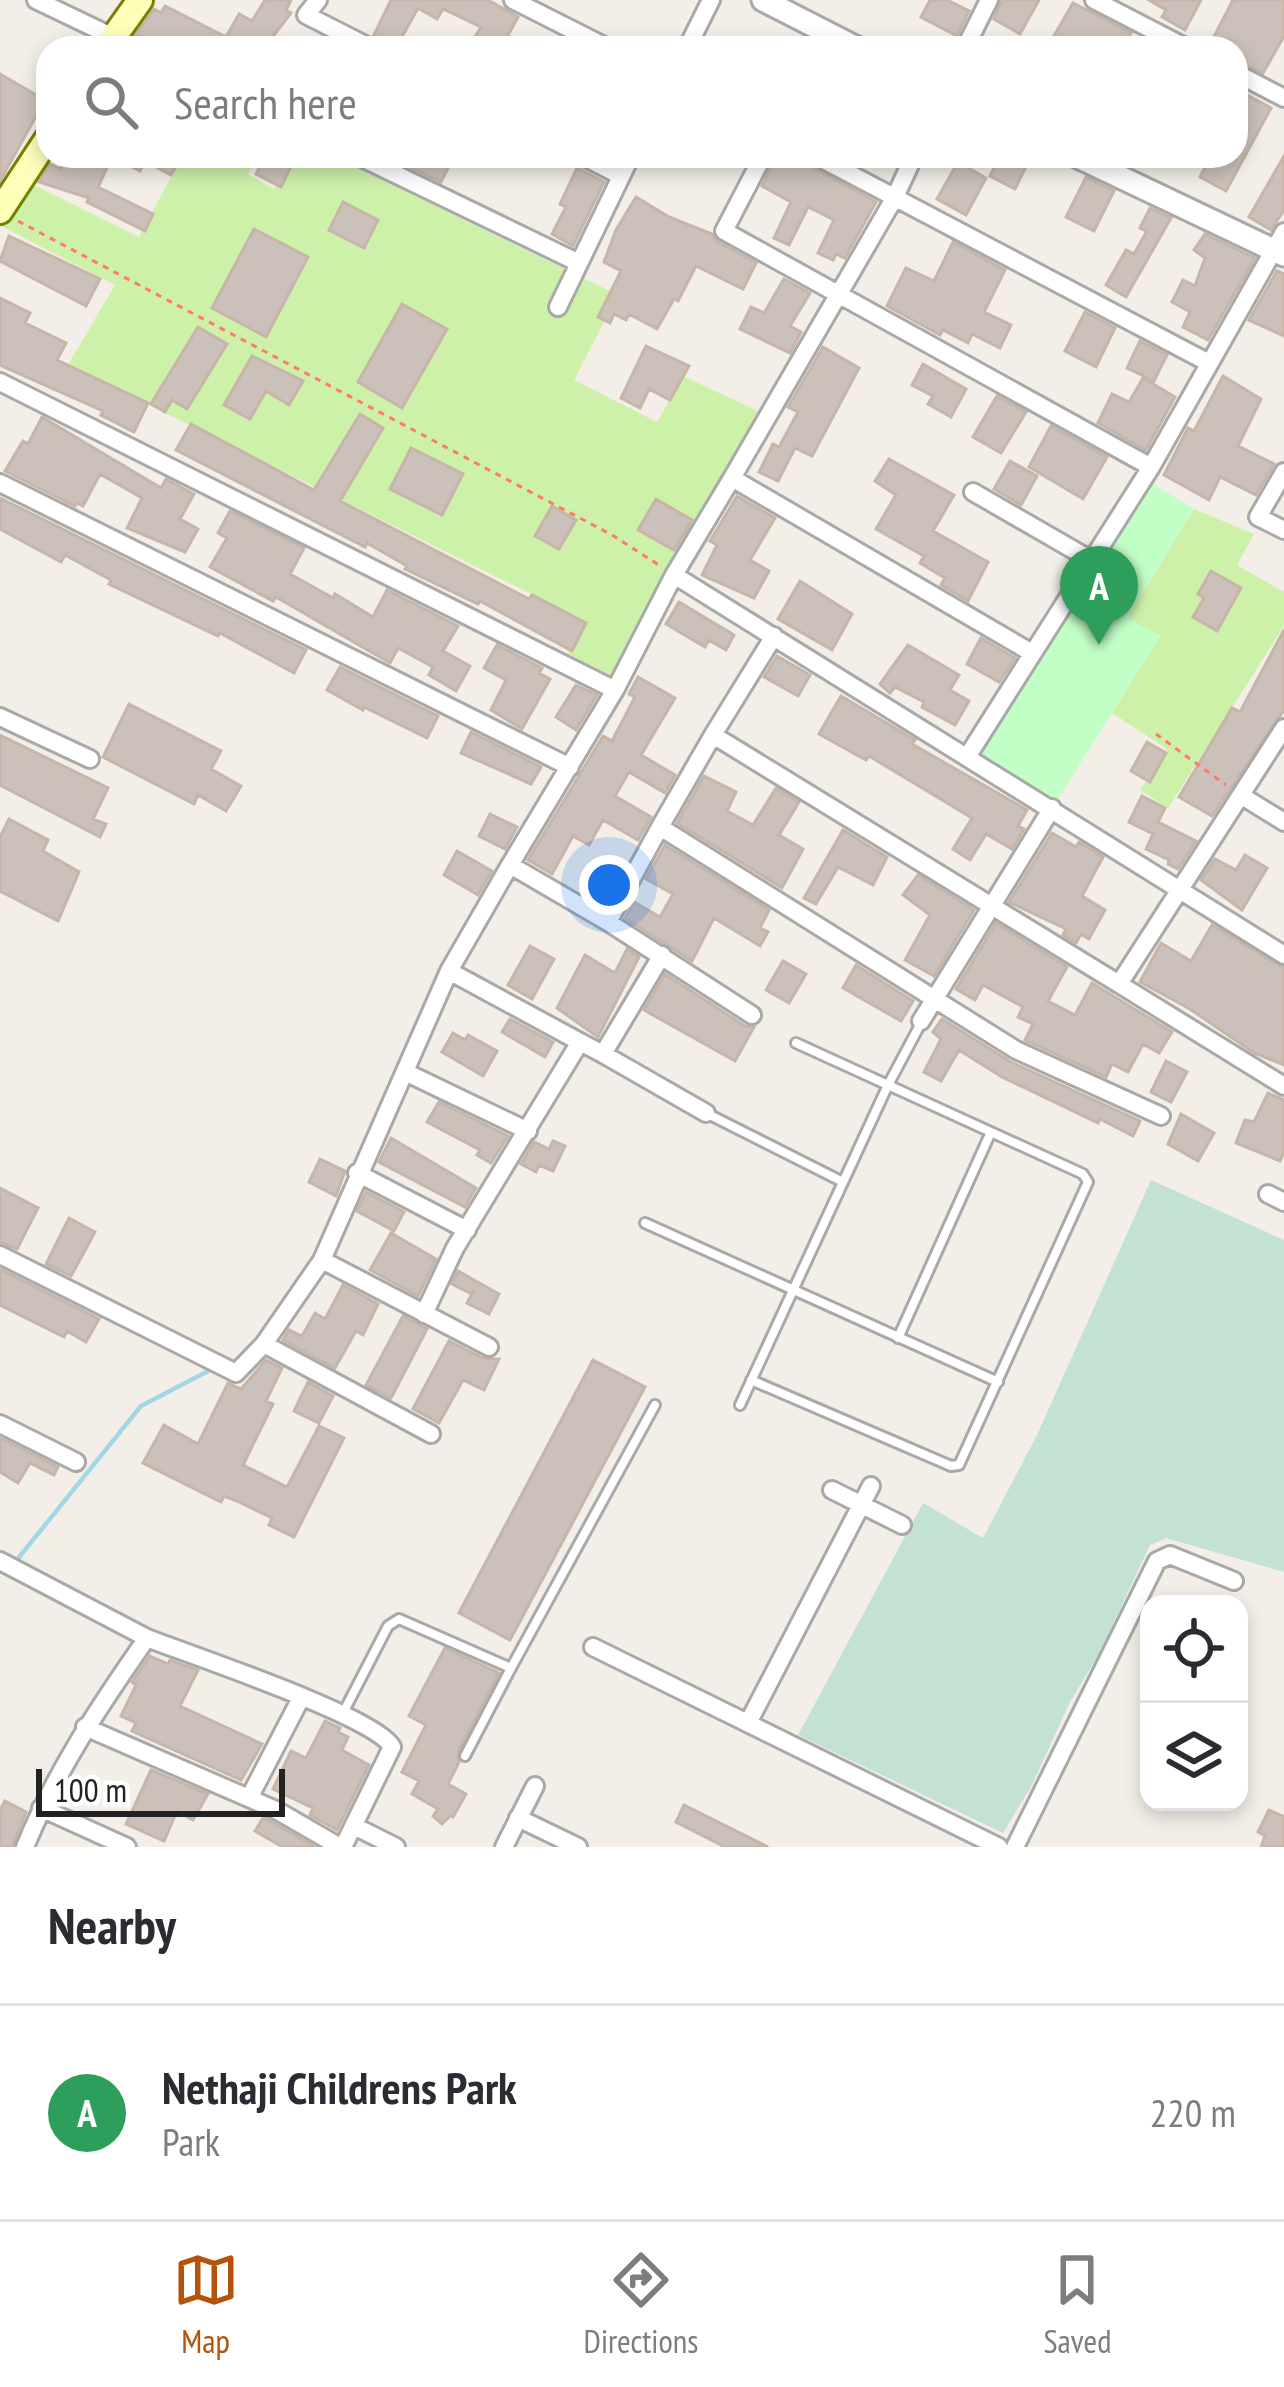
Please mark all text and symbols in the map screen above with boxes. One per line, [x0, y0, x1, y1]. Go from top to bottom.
search box [36, 36, 1248, 168]
icon: search [78, 69, 144, 135]
text: Search here [174, 73, 357, 131]
pin: A [1060, 546, 1138, 645]
your location [579, 855, 639, 915]
map controls [1140, 1595, 1248, 1811]
button: locate [1140, 1595, 1248, 1703]
button: layers [1140, 1703, 1248, 1811]
scale bar [36, 1763, 285, 1816]
text: 100 m [54, 1768, 127, 1811]
text: Nearby [48, 1892, 176, 1958]
text: Nethaji Childrens Park [162, 2058, 517, 2116]
text: A [77, 2087, 97, 2138]
text: 220 m [1150, 2087, 1236, 2138]
text: Park [162, 2116, 220, 2167]
tab: Map [173, 2247, 239, 2362]
tab: Directions [584, 2247, 698, 2362]
tab: Saved [1043, 2247, 1111, 2362]

